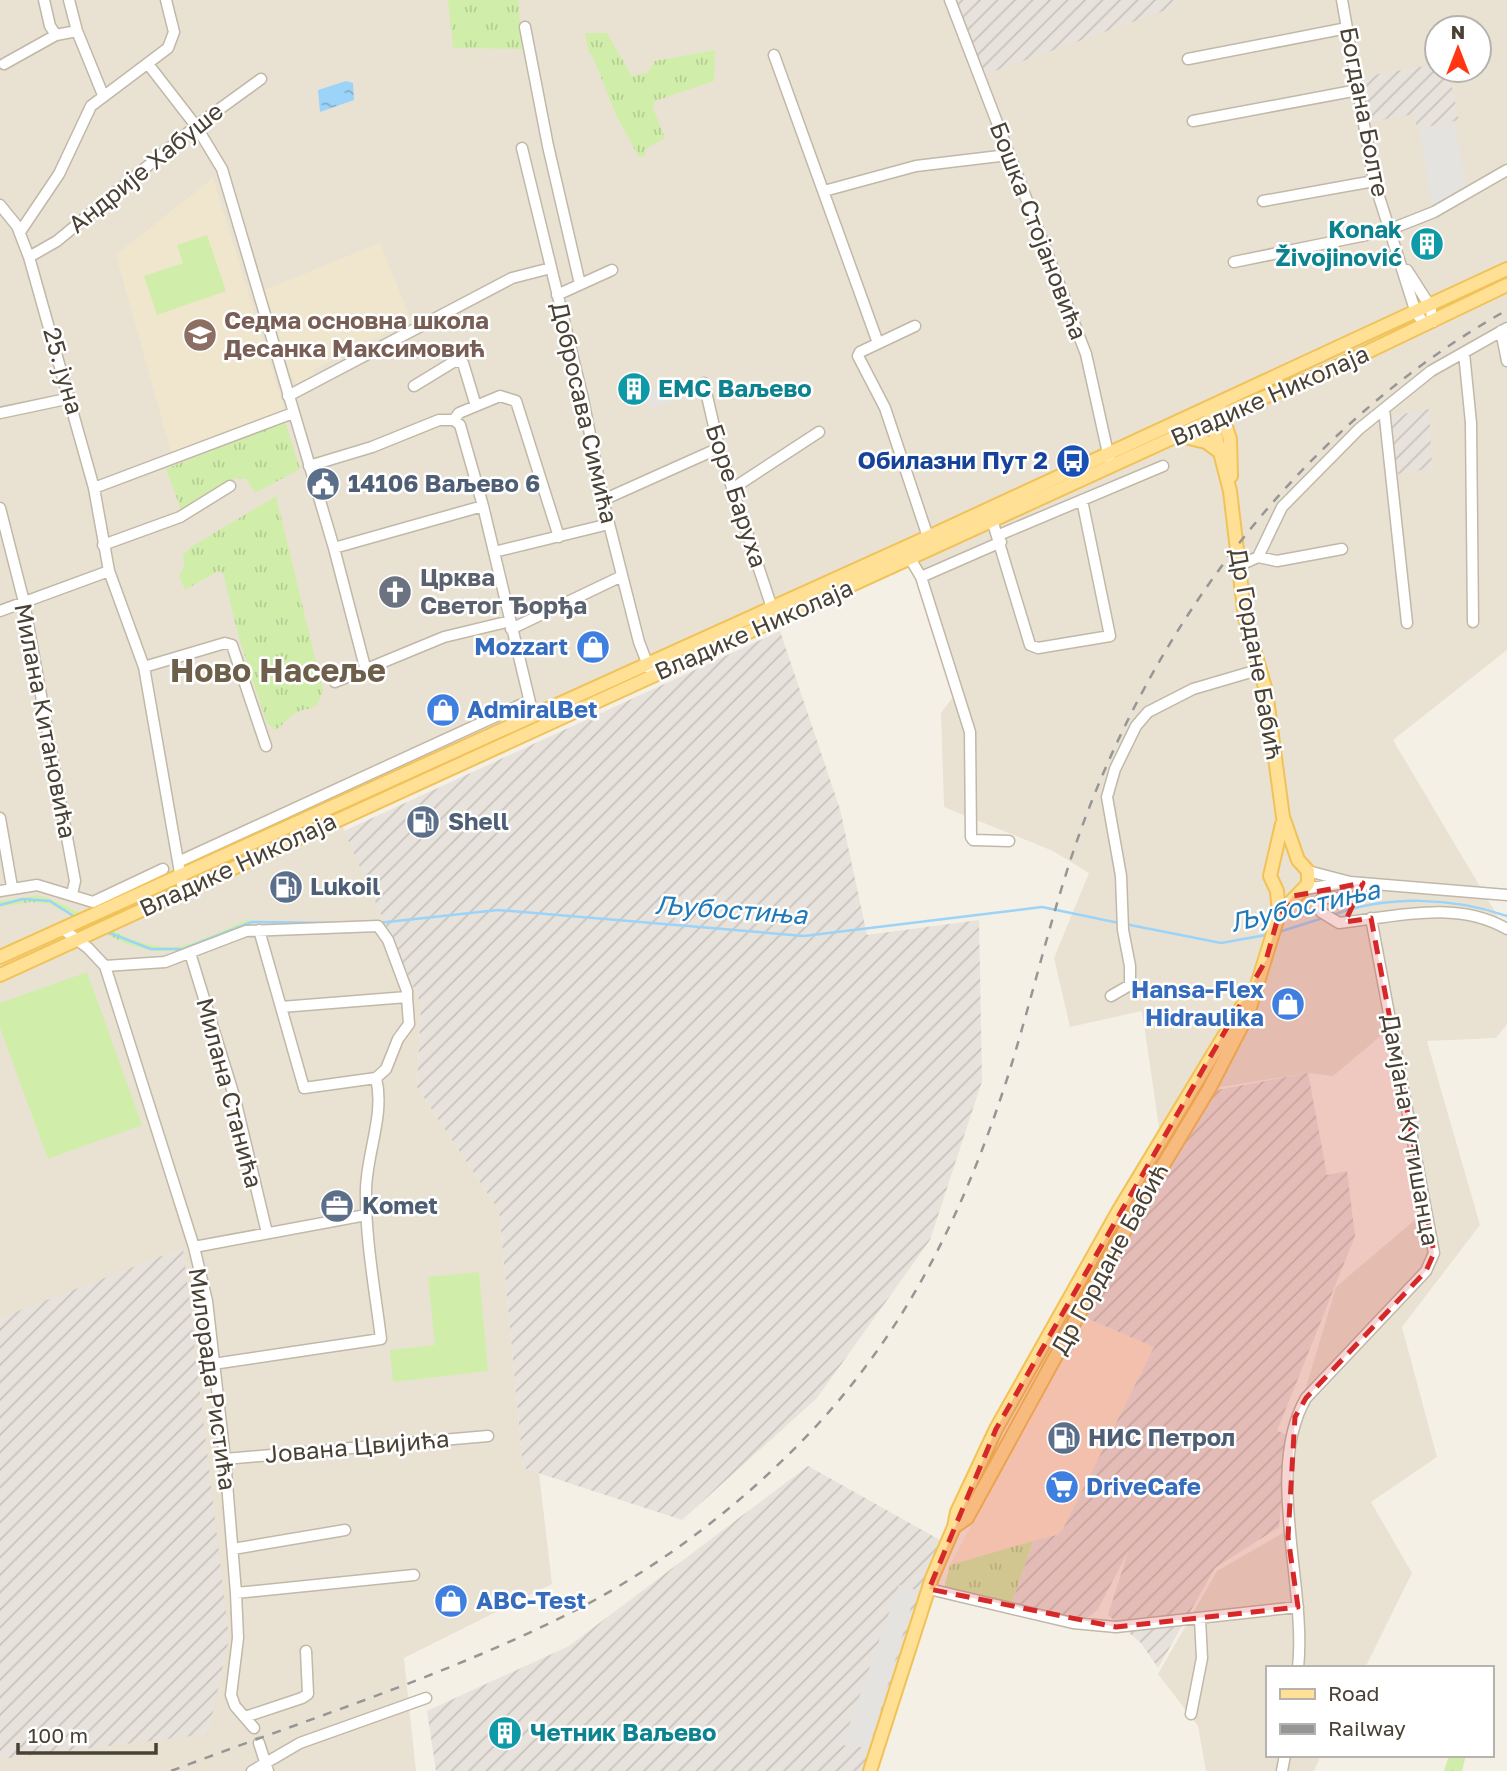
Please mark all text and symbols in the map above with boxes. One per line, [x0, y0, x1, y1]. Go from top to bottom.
north arrow [1423, 14, 1493, 84]
text: N [1451, 20, 1465, 43]
street label: Богдана Болте [1335, 24, 1396, 199]
street label: Андрије Хабуше [62, 96, 228, 238]
street label: Бошка Стојановића [984, 118, 1094, 343]
place label: Konak Živojinović [1276, 214, 1402, 271]
building icon: Konak Živojinović [1408, 225, 1446, 263]
street label: Добросава Симића [546, 299, 625, 526]
place label: Седма основна школа Десанка Максимовић [224, 305, 489, 362]
school or university icon: Седма основна школа Десанка Максимовић [181, 316, 219, 354]
street label: 25. јуна [38, 324, 91, 417]
street label: Владике Николаја [1166, 338, 1373, 451]
building icon: ЕМС Ваљево [615, 370, 653, 408]
place label: ЕМС Ваљево [658, 373, 812, 402]
street label: Боре Баруха [701, 420, 774, 571]
bus stop icon: Обилазни Пут 2 [1054, 442, 1092, 480]
place label: Обилазни Пут 2 [858, 445, 1048, 474]
public building icon: 14106 Ваљево 6 [304, 465, 342, 503]
place label: 14106 Ваљево 6 [348, 468, 540, 497]
street label: Др Гордане Бабић [1225, 546, 1290, 762]
place label: Црква Светог Ђорђа [420, 562, 587, 619]
street label: Владике Николаја [650, 572, 857, 685]
church icon: Црква Светог Ђорђа [376, 573, 414, 611]
street label: Милана Китановића [9, 601, 84, 841]
shop icon: Mozzart [574, 628, 612, 666]
place label: Mozzart [474, 631, 568, 660]
district label: Ново Насеље [170, 651, 386, 689]
shop icon: AdmiralBet [424, 691, 462, 729]
place label: AdmiralBet [467, 694, 598, 723]
fuel station icon: Shell [404, 803, 442, 841]
street label: Владике Николаја [134, 805, 340, 922]
place label: Shell [448, 806, 509, 835]
fuel station icon: Lukoil [267, 868, 305, 906]
place label: Lukoil [310, 871, 380, 900]
water label: Љубостиња [1227, 873, 1384, 938]
water label: Љубостиња [654, 889, 809, 930]
place label: Hansa-Flex Hidraulika [1131, 974, 1264, 1031]
shop icon: Hansa-Flex Hidraulika [1269, 985, 1307, 1023]
street label: Милана Станића [191, 994, 270, 1191]
street label: Дамјана Кутишанца [1377, 1011, 1446, 1248]
street label: Др Гордане Бабић [1044, 1158, 1173, 1359]
office icon: Komet [318, 1187, 356, 1225]
place label: Komet [362, 1190, 438, 1219]
street label: Милорада Ристића [183, 1266, 243, 1492]
fuel station icon: НИС Петрол [1045, 1419, 1083, 1457]
place label: НИС Петрол [1088, 1422, 1235, 1451]
street label: Јована Цвијића [263, 1423, 450, 1468]
supermarket icon: DriveCafe [1043, 1468, 1081, 1506]
place label: DriveCafe [1086, 1471, 1201, 1500]
shop icon: ABC-Test [432, 1582, 470, 1620]
place label: ABC-Test [476, 1585, 586, 1614]
legend [1266, 1666, 1493, 1757]
text: Road [1328, 1680, 1379, 1706]
scale bar [18, 1712, 156, 1756]
building icon: Четник Ваљево [486, 1714, 524, 1752]
text: Railway [1328, 1715, 1406, 1741]
place label: Четник Ваљево [530, 1717, 716, 1746]
text: 100 m [28, 1722, 88, 1748]

